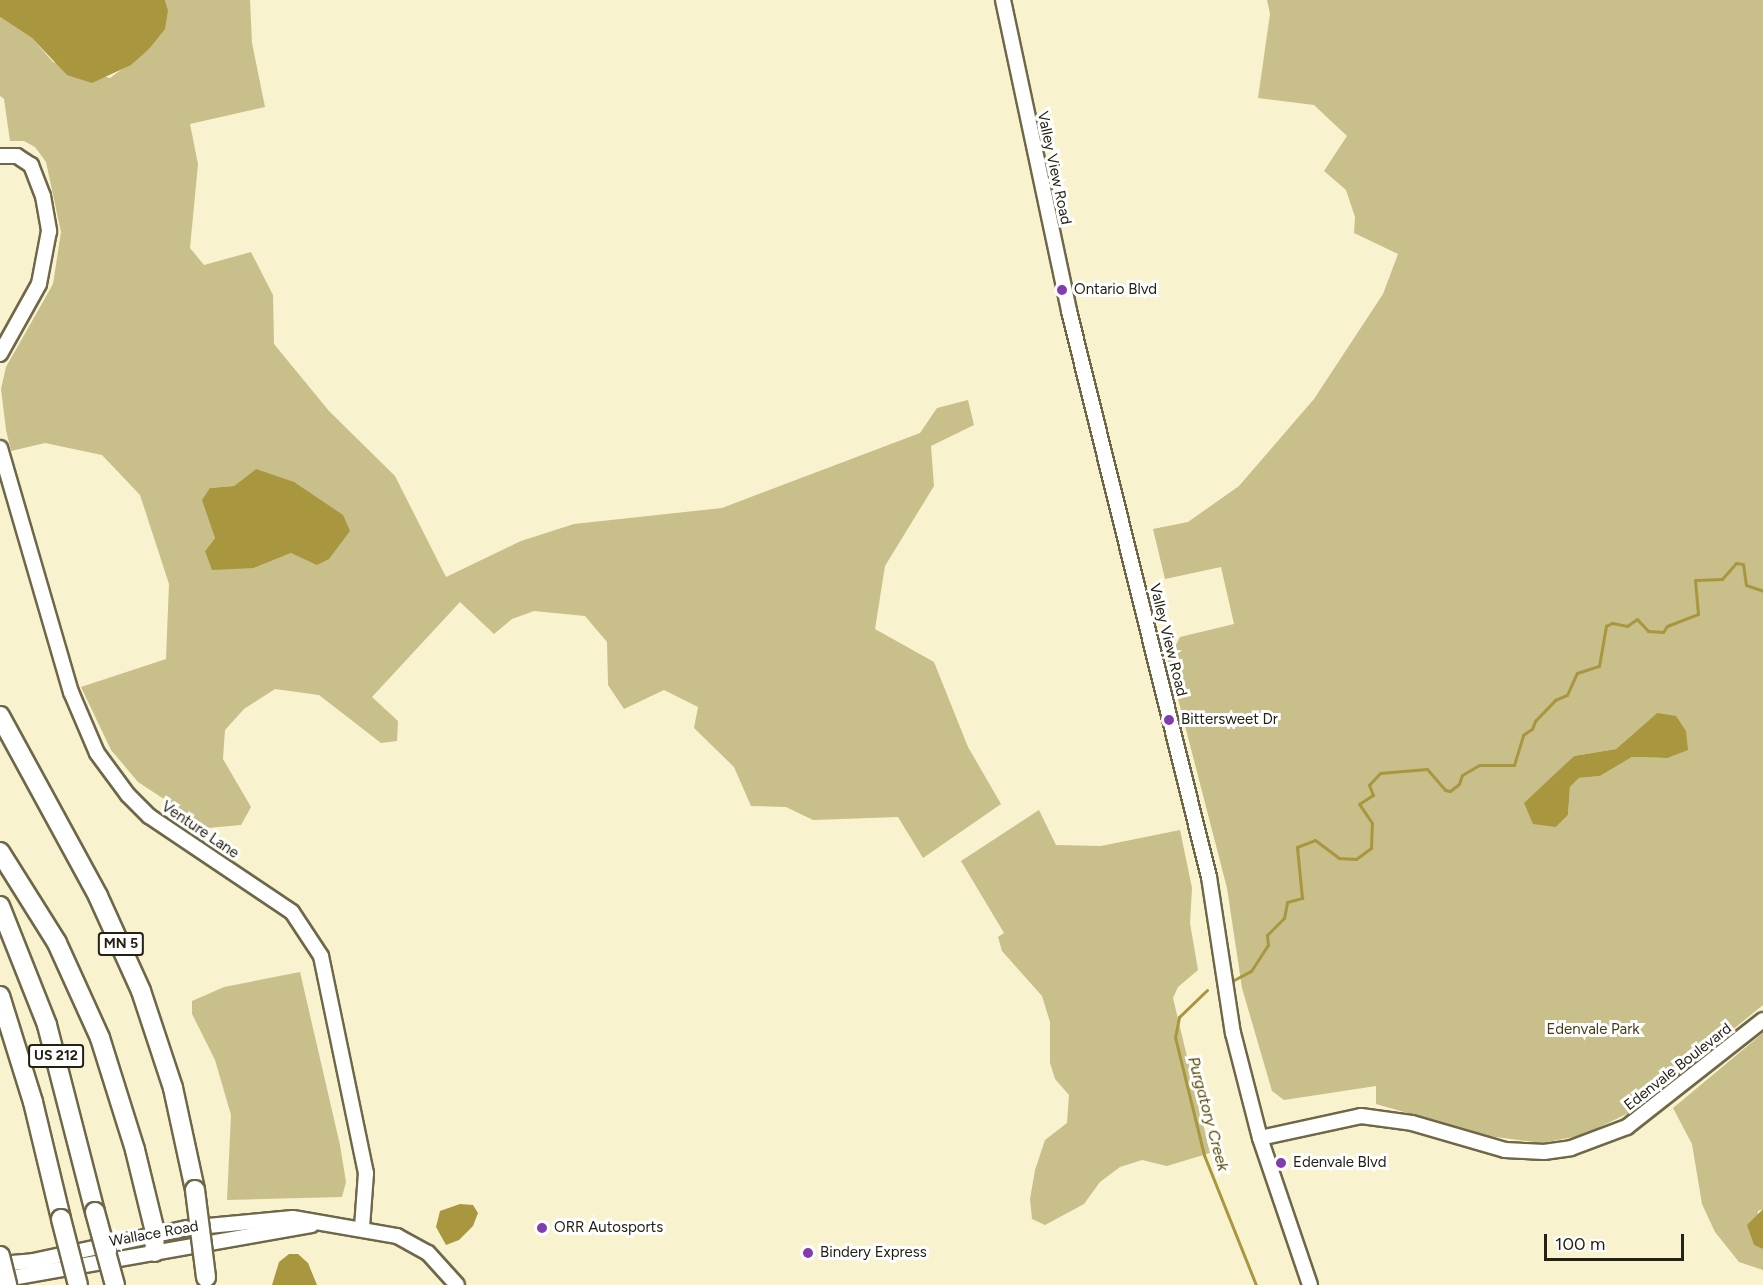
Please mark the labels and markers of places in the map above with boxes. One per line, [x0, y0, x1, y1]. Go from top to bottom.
place label: Ontario Blvd [1074, 281, 1157, 299]
marker: Ontario Blvd [1055, 283, 1069, 297]
place label: Bittersweet Dr [1181, 711, 1278, 729]
marker: Bittersweet Dr [1162, 713, 1176, 727]
place label: Edenvale Blvd [1293, 1154, 1386, 1172]
marker: Edenvale Blvd [1274, 1156, 1288, 1170]
place label: ORR Autosports [554, 1219, 663, 1237]
marker: ORR Autosports [535, 1221, 549, 1235]
place label: Bindery Express [820, 1244, 927, 1262]
marker: Bindery Express [801, 1246, 815, 1260]

